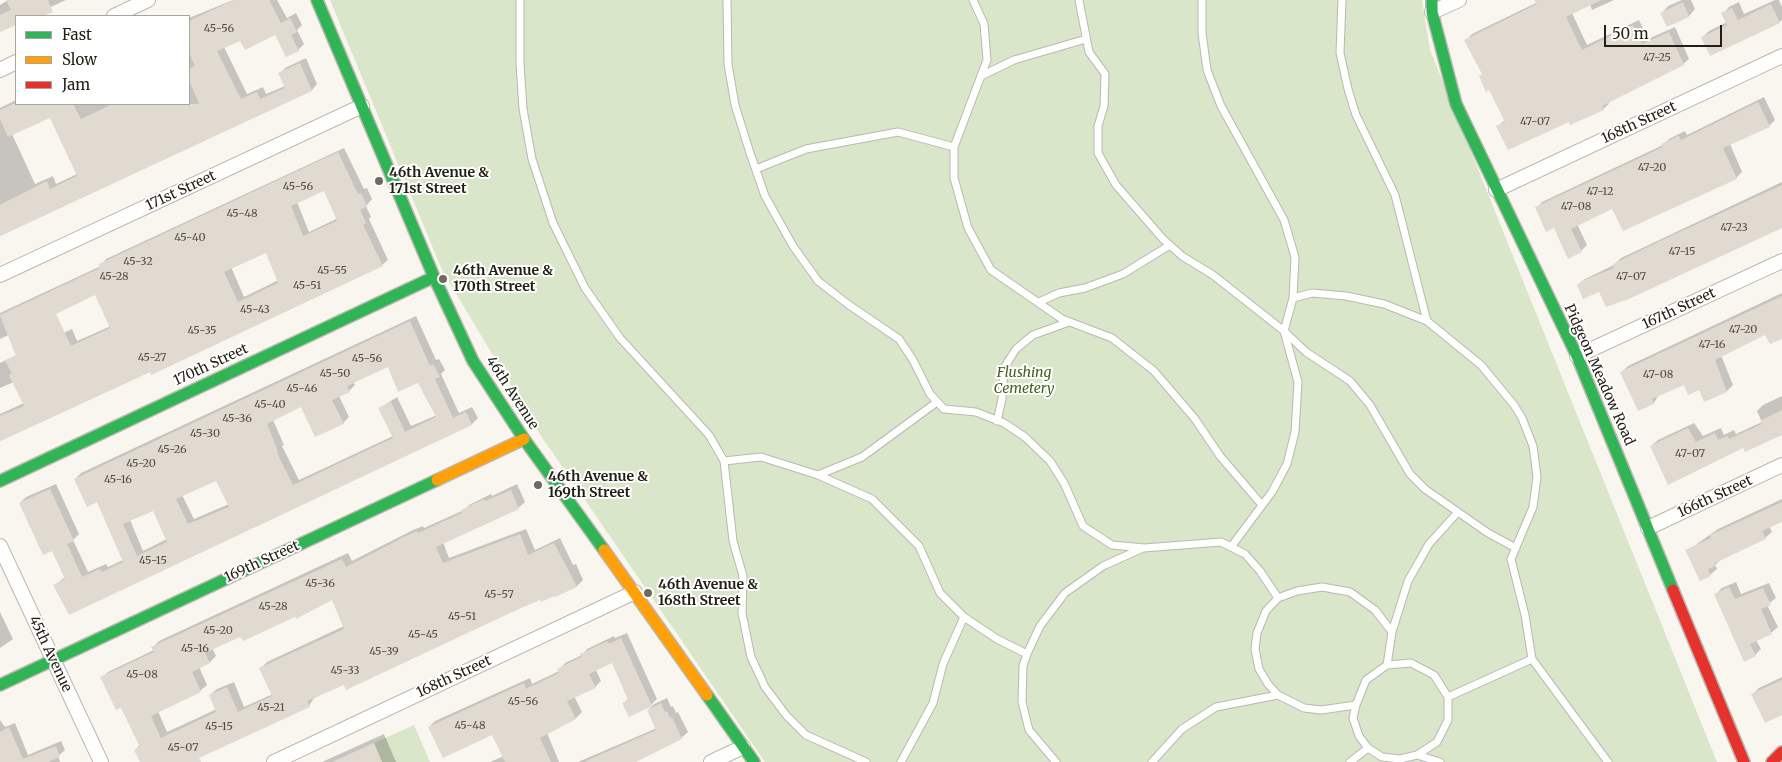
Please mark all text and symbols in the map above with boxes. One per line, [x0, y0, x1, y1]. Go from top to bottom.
legend [15, 15, 190, 105]
scale bar [1607, 15, 1724, 47]
house number: 45-56 [204, 22, 234, 36]
text: 50 m [1612, 24, 1649, 43]
text: Fast [62, 25, 92, 44]
text: Slow [62, 50, 97, 69]
house number: 47-25 [1643, 51, 1671, 65]
text: Jam [62, 75, 90, 94]
street label: 168th Street [1599, 98, 1679, 148]
house number: 47-07 [1520, 115, 1550, 129]
house number: 47-20 [1638, 161, 1666, 175]
place label: 46th Avenue & 171st Street [389, 165, 489, 198]
street label: 171st Street [143, 167, 219, 215]
marker: 46th Avenue & 171st Street [373, 175, 385, 187]
house number: 45-56 [283, 180, 313, 194]
house number: 47-12 [1586, 185, 1614, 199]
house number: 47-08 [1561, 200, 1591, 214]
house number: 45-48 [227, 207, 257, 221]
house number: 47-23 [1720, 221, 1748, 235]
house number: 45-40 [174, 231, 206, 245]
house number: 47-15 [1669, 245, 1695, 259]
house number: 45-32 [123, 255, 153, 269]
place label: 46th Avenue & 170th Street [453, 263, 553, 296]
house number: 45-55 [317, 264, 347, 278]
house number: 45-28 [99, 270, 129, 284]
house number: 47-07 [1616, 270, 1646, 284]
marker: 46th Avenue & 170th Street [437, 273, 449, 285]
house number: 45-51 [293, 279, 321, 293]
street label: 167th Street [1640, 285, 1718, 333]
street label: Pidgeon Meadow Road [1560, 302, 1638, 448]
house number: 45-43 [240, 303, 270, 317]
house number: 47-20 [1729, 323, 1757, 337]
house number: 45-35 [187, 324, 217, 338]
house number: 47-16 [1698, 338, 1726, 352]
street label: 170th Street [171, 340, 251, 390]
house number: 45-27 [138, 351, 166, 365]
house number: 45-56 [352, 352, 382, 366]
street label: 46th Avenue [482, 353, 542, 433]
park label: Flushing Cemetery [993, 365, 1055, 398]
house number: 45-50 [320, 367, 350, 381]
house number: 47-08 [1643, 368, 1673, 382]
house number: 45-46 [287, 382, 317, 396]
house number: 45-40 [254, 398, 286, 412]
house number: 45-36 [222, 412, 252, 426]
house number: 45-30 [190, 427, 220, 441]
house number: 45-26 [157, 443, 187, 457]
house number: 47-07 [1675, 447, 1705, 461]
house number: 45-20 [126, 457, 156, 471]
place label: 46th Avenue & 169th Street [548, 469, 648, 502]
street label: 166th Street [1675, 472, 1755, 522]
house number: 45-16 [104, 473, 132, 487]
marker: 46th Avenue & 169th Street [532, 479, 544, 491]
street label: 169th Street [222, 537, 302, 587]
house number: 45-15 [139, 554, 167, 568]
house number: 45-36 [305, 577, 335, 591]
place label: 46th Avenue & 168th Street [658, 577, 758, 610]
marker: 46th Avenue & 168th Street [642, 587, 654, 599]
house number: 45-57 [484, 588, 514, 602]
house number: 45-28 [258, 600, 288, 614]
house number: 45-51 [448, 610, 476, 624]
street label: 45th Avenue [25, 613, 75, 695]
house number: 45-20 [203, 624, 233, 638]
house number: 45-45 [408, 628, 438, 642]
house number: 45-16 [181, 642, 209, 656]
house number: 45-39 [369, 645, 399, 659]
street label: 168th Street [414, 652, 494, 702]
house number: 45-33 [331, 664, 359, 678]
house number: 45-08 [126, 668, 158, 682]
house number: 45-56 [508, 695, 538, 709]
house number: 45-21 [257, 701, 285, 715]
house number: 45-48 [455, 719, 485, 733]
house number: 45-15 [205, 720, 233, 734]
house number: 45-07 [168, 741, 198, 755]

